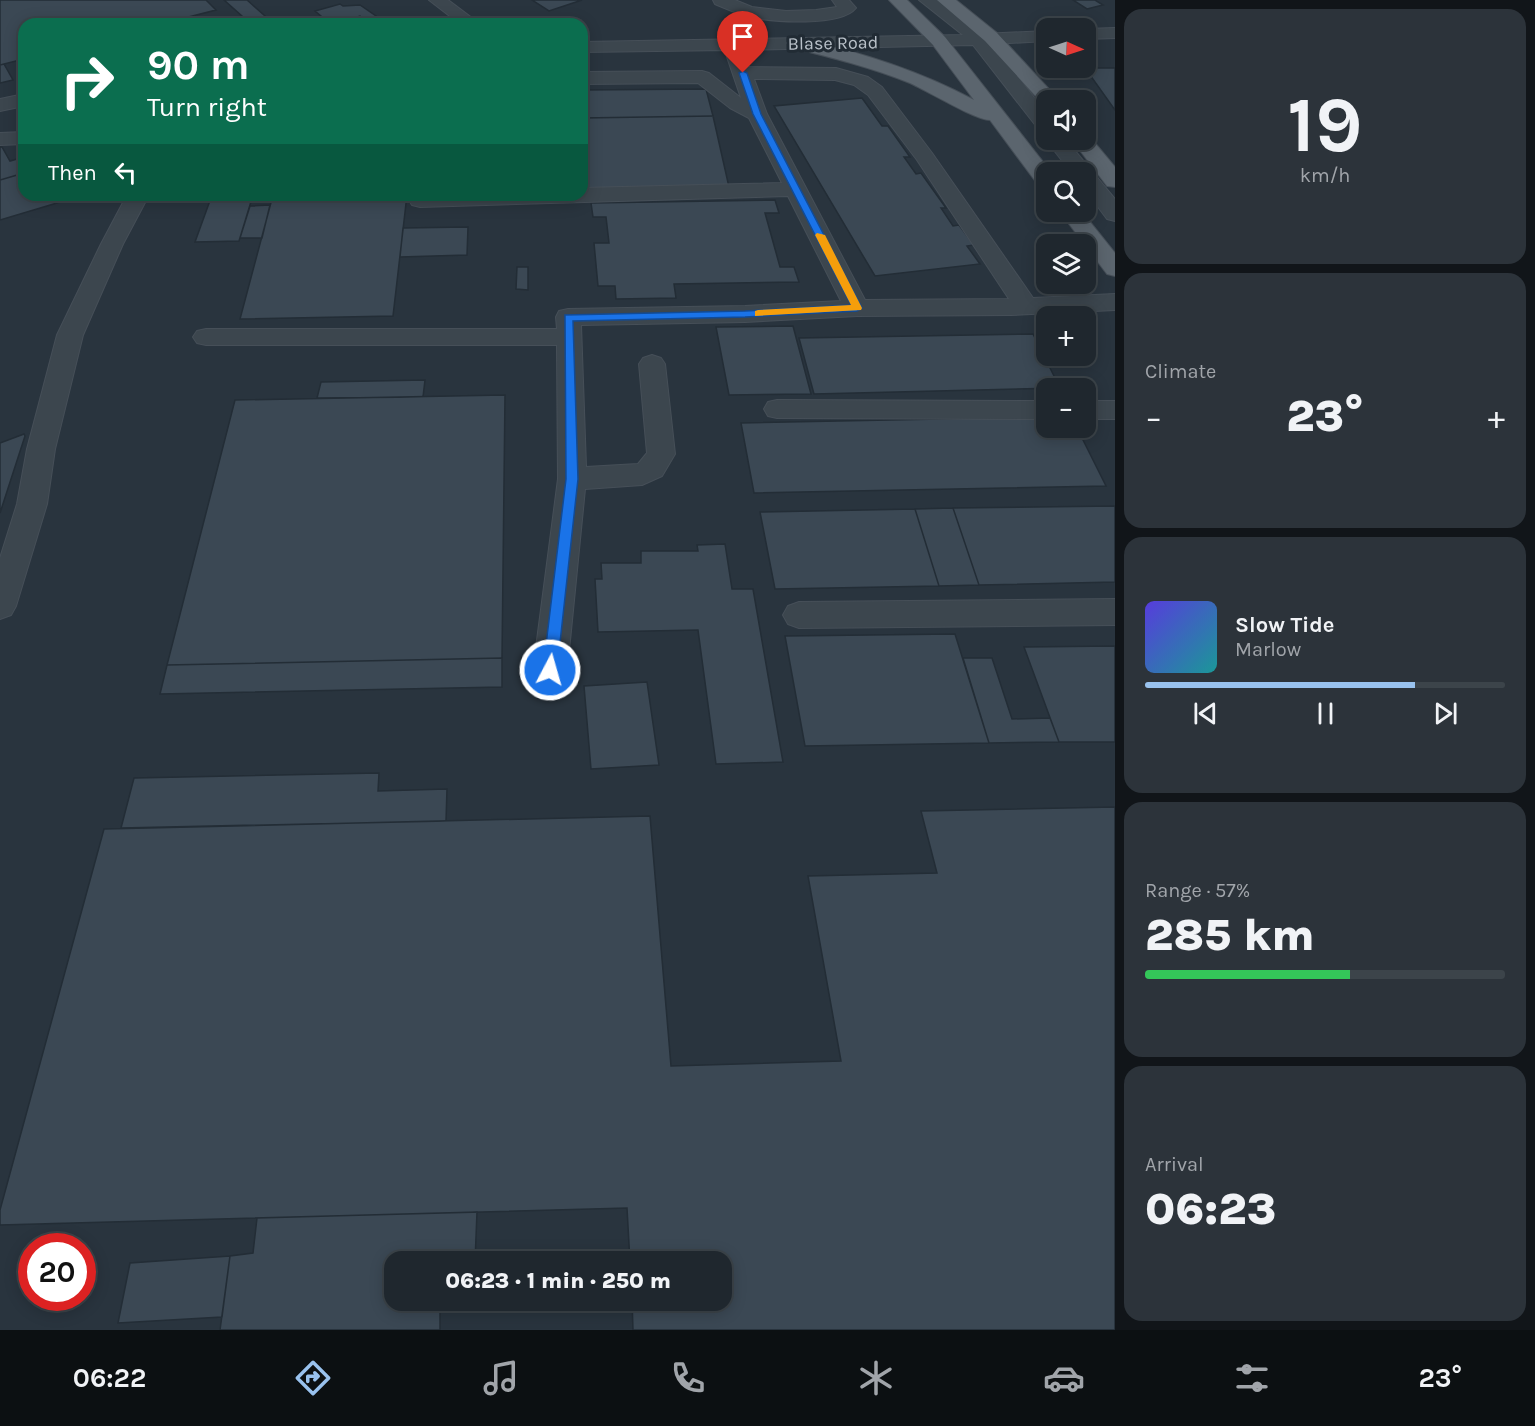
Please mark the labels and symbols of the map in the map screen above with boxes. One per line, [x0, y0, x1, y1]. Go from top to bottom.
pin [717, 11, 768, 73]
north arrow [1036, 18, 1096, 78]
street label: Blase Road [788, 31, 878, 55]
position arrow [518, 638, 582, 702]
speed limit sign: 20 [18, 1233, 96, 1311]

